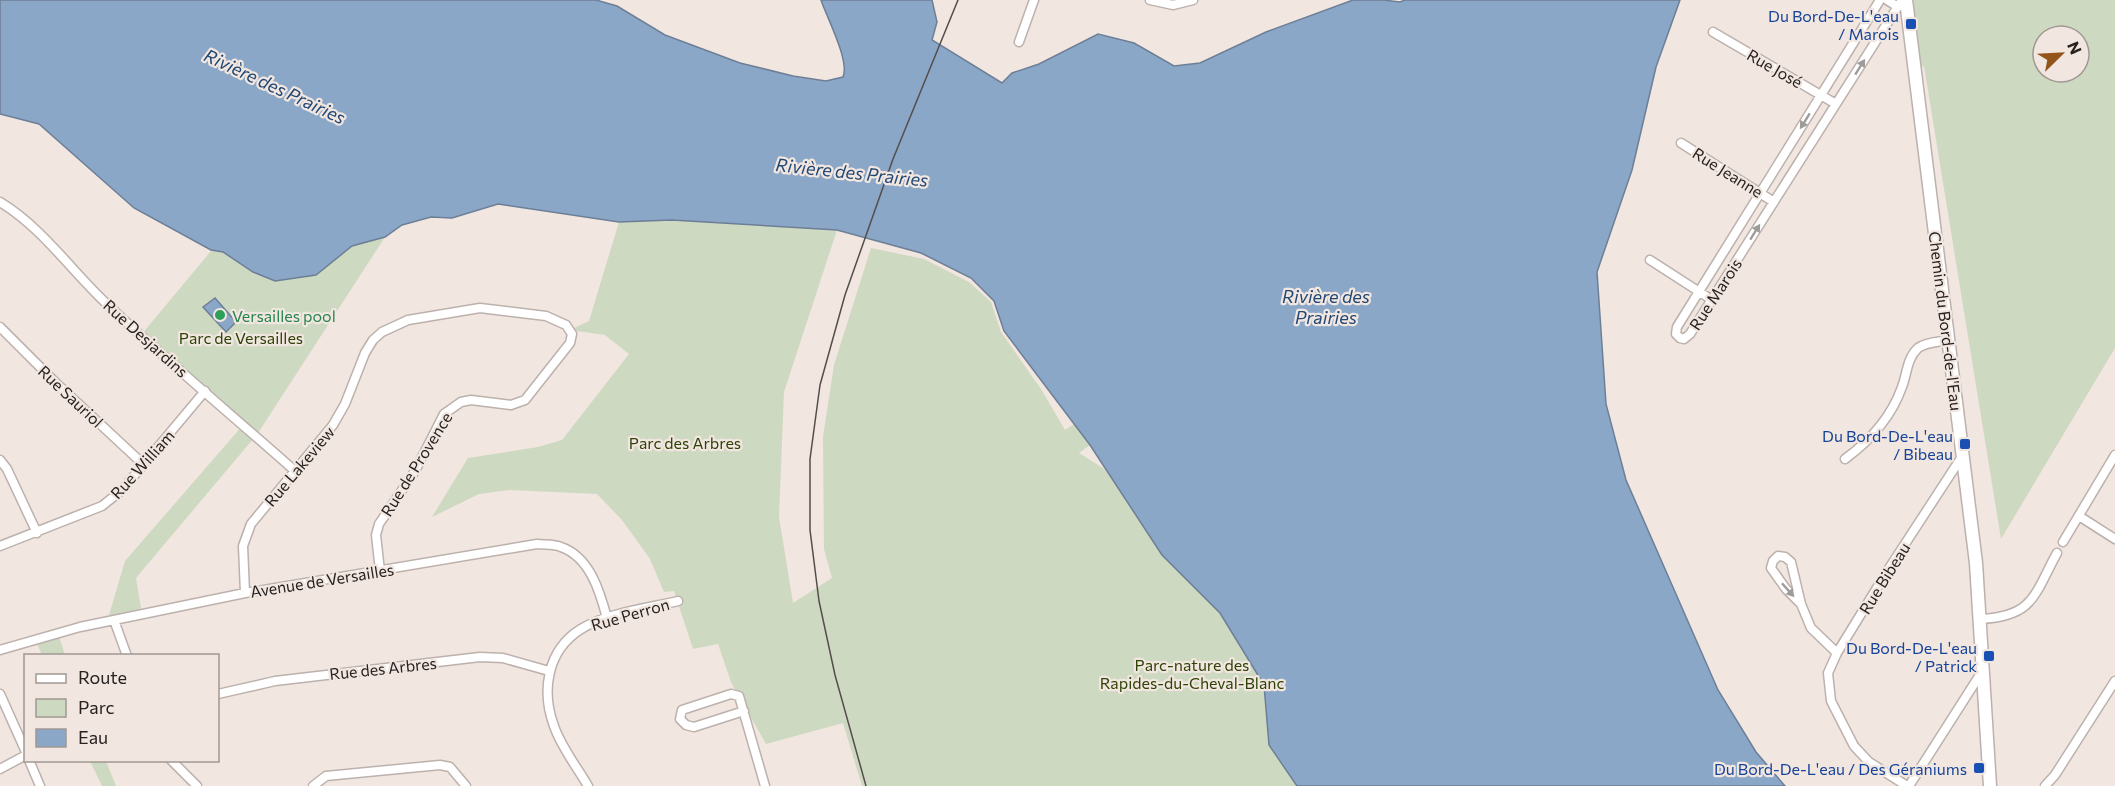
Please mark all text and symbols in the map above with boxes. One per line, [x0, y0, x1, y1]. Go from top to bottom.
place label: Du Bord-De-L'eau / Marois [1768, 6, 1899, 43]
marker: Du Bord-De-L'eau / Marois [1904, 17, 1918, 31]
north arrow [2031, 24, 2091, 84]
text: N [2064, 38, 2086, 57]
water label: Rivière des Prairies [201, 44, 349, 128]
street label: Rue José [1744, 45, 1806, 91]
one-way arrow [1854, 59, 1865, 75]
one-way arrow [1799, 113, 1810, 129]
street label: Rue Jeanne [1689, 143, 1767, 201]
water label: Rivière des Prairies [775, 153, 929, 191]
one-way arrow [1750, 223, 1761, 240]
street label: Chemin du Bord-de-l'Eau [1926, 230, 1966, 412]
street label: Rue Marois [1685, 255, 1745, 333]
water label: Rivière des Prairies [1282, 285, 1370, 328]
street label: Rue Desjardins [100, 295, 192, 381]
place label: Versailles pool [232, 306, 336, 325]
marker: Versailles pool [213, 308, 227, 322]
park label: Parc de Versailles [179, 328, 303, 347]
street label: Rue Sauriol [35, 361, 107, 431]
street label: Rue de Provence [376, 408, 456, 520]
street label: Rue Lakeview [260, 422, 338, 510]
street label: Rue William [106, 426, 178, 502]
place label: Du Bord-De-L'eau / Bibeau [1822, 426, 1953, 463]
park label: Parc des Arbres [629, 433, 741, 452]
marker: Du Bord-De-L'eau / Bibeau [1958, 437, 1972, 451]
street label: Rue Bibeau [1855, 539, 1913, 617]
street label: Avenue de Versailles [249, 559, 395, 601]
one-way arrow [1781, 582, 1794, 597]
street label: Rue Perron [589, 594, 671, 634]
place label: Du Bord-De-L'eau / Patrick [1846, 638, 1977, 675]
marker: Du Bord-De-L'eau / Patrick [1982, 649, 1996, 663]
street label: Rue des Arbres [328, 653, 438, 683]
legend [24, 654, 219, 762]
park label: Parc-nature des Rapides-du-Cheval-Blanc [1100, 655, 1284, 692]
text: Route [78, 666, 127, 688]
text: Parc [78, 696, 115, 718]
text: Eau [78, 726, 108, 748]
place label: Du Bord-De-L'eau / Des Géraniums [1714, 759, 1967, 778]
marker: Du Bord-De-L'eau / Des Géraniums [1972, 761, 1986, 775]

